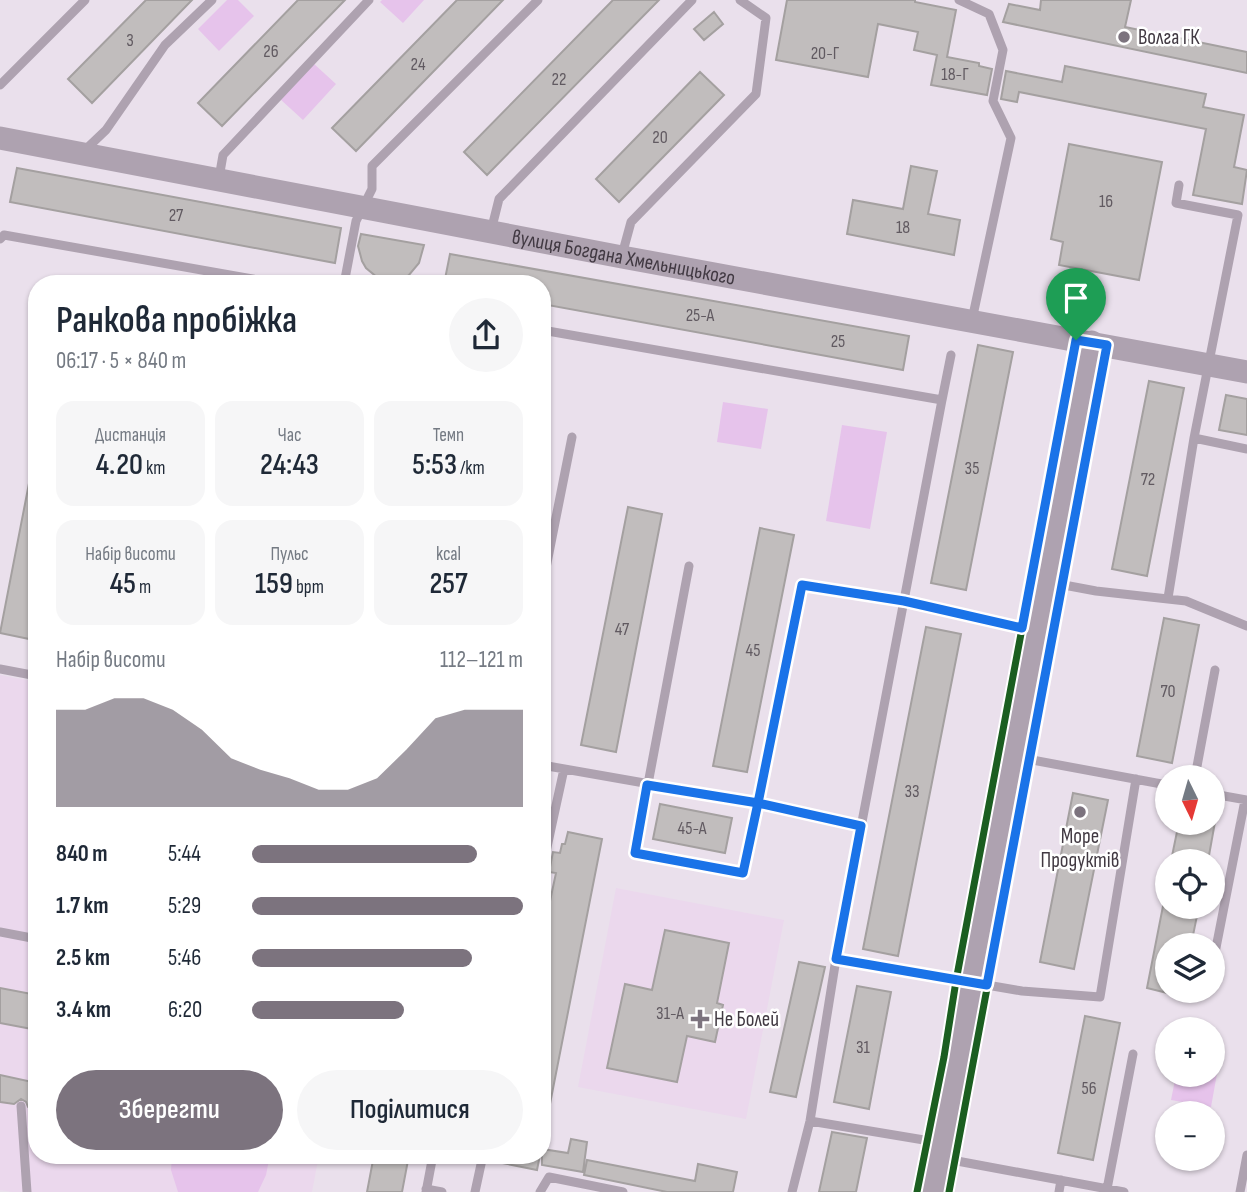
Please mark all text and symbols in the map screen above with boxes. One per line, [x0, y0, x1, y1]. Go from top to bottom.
place label: Волга ГК [1138, 25, 1200, 50]
marker: Волга ГК [1116, 29, 1132, 45]
house number: 3 [126, 30, 134, 51]
house number: 26 [263, 41, 279, 62]
house number: 20-Г [811, 43, 840, 64]
house number: 24 [411, 54, 426, 75]
house number: 18-Г [941, 64, 969, 85]
house number: 22 [552, 69, 566, 90]
house number: 20 [652, 127, 668, 148]
house number: 16 [1099, 191, 1113, 212]
house number: 27 [169, 205, 184, 226]
house number: 18 [896, 217, 910, 238]
street label: вулиця Богдана Хмельницького [510, 224, 737, 290]
pin [1046, 268, 1106, 340]
icon: arrive [1057, 279, 1095, 317]
text: Ранкова пробіжка [56, 298, 297, 343]
button: share [449, 298, 523, 372]
house number: 25-А [686, 305, 715, 326]
house number: 25 [831, 331, 845, 352]
text: 06:17 · 5 × 840 m [56, 347, 186, 375]
text: Дистанція [95, 424, 166, 447]
text: Час [277, 424, 302, 447]
text: Темп [433, 424, 464, 447]
text: 4.20 [96, 447, 143, 483]
text: 24:43 [260, 447, 319, 483]
text: 5:53 [412, 447, 457, 483]
text: km [143, 457, 165, 480]
text: /km [457, 457, 485, 480]
house number: 35 [965, 458, 979, 479]
house number: 72 [1141, 469, 1155, 490]
text: Набір висоти [85, 543, 176, 566]
text: Пульс [270, 543, 309, 566]
text: kcal [436, 543, 461, 566]
text: 45 [110, 566, 136, 602]
text: 159 [255, 566, 293, 602]
text: 257 [429, 566, 468, 602]
text: m [136, 576, 151, 599]
text: bpm [293, 576, 324, 599]
house number: 47 [615, 619, 630, 640]
house number: 45 [746, 640, 760, 661]
text: Набір висоти [56, 646, 166, 674]
text: 112–121 m [440, 646, 523, 674]
house number: 70 [1160, 681, 1176, 702]
north arrow [1155, 765, 1225, 835]
map controls [1155, 765, 1225, 1171]
house number: 33 [904, 781, 920, 802]
marker: Море Продуктiв [1072, 804, 1088, 820]
house number: 45-А [678, 818, 707, 839]
place label: Море Продуктiв [1041, 824, 1119, 873]
text: 840 m [56, 840, 108, 868]
text: 5:44 [168, 840, 201, 868]
button: locate [1155, 849, 1225, 919]
text: 1.7 km [56, 892, 109, 920]
text: 5:29 [168, 892, 201, 920]
button: layers [1155, 933, 1225, 1003]
text: 2.5 km [56, 944, 110, 972]
text: 5:46 [168, 944, 201, 972]
text: 3.4 km [56, 996, 111, 1024]
text: 6:20 [168, 996, 202, 1024]
house number: 31-А [656, 1003, 684, 1024]
place label: Не Болей [714, 1007, 779, 1032]
marker: Не Болей [692, 1011, 708, 1027]
button: + [1155, 1017, 1225, 1087]
house number: 31 [856, 1037, 871, 1058]
button: Зберегти [56, 1070, 283, 1150]
button: Поділитися [297, 1070, 523, 1150]
house number: 56 [1081, 1078, 1097, 1099]
button: − [1155, 1101, 1225, 1171]

